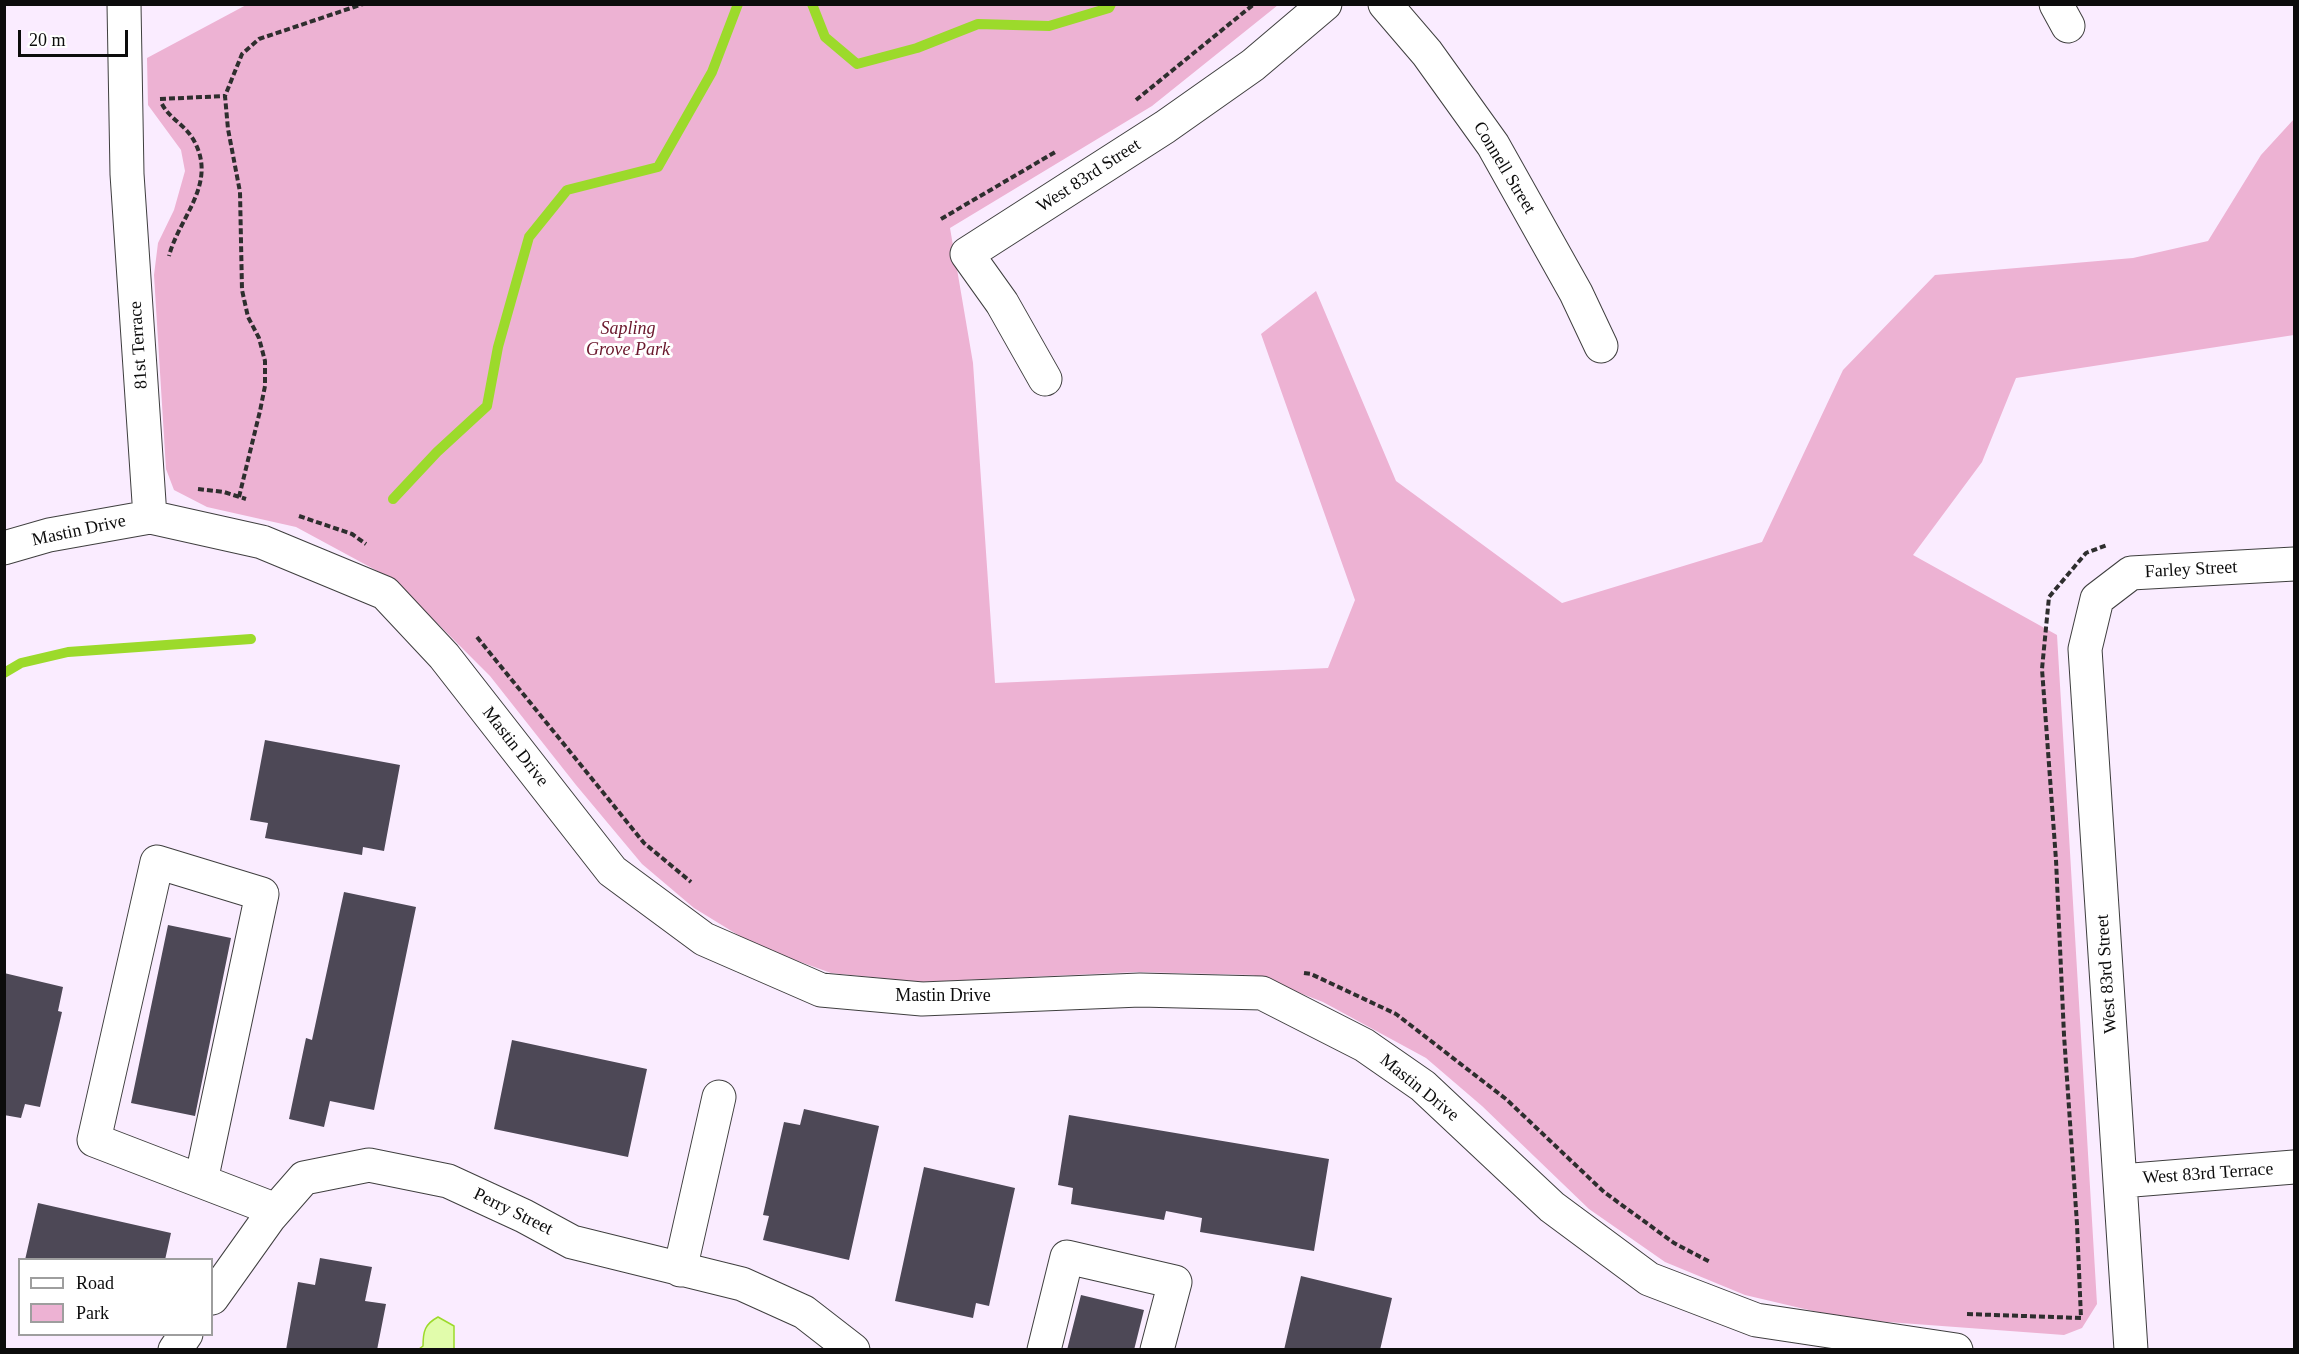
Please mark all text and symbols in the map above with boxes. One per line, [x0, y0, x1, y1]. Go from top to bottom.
scale bar [21, 18, 130, 56]
text: 20 m [29, 30, 66, 50]
street label: Connell Street [1468, 118, 1540, 218]
street label: West 83rd Street [1033, 134, 1145, 218]
street label: 81st Terrace [125, 300, 153, 390]
park label: Sapling Grove Park [586, 318, 670, 360]
street label: Mastin Drive [30, 511, 128, 551]
street label: Farley Street [2144, 557, 2238, 583]
street label: Mastin Drive [477, 703, 553, 791]
street label: West 83rd Street [2092, 914, 2122, 1034]
street label: Mastin Drive [895, 985, 991, 1007]
street label: Mastin Drive [1375, 1050, 1463, 1126]
street label: West 83rd Terrace [2142, 1159, 2274, 1189]
street label: Perry Street [470, 1184, 556, 1240]
legend [18, 1258, 213, 1336]
text: Road [76, 1273, 114, 1293]
text: Park [76, 1303, 109, 1323]

